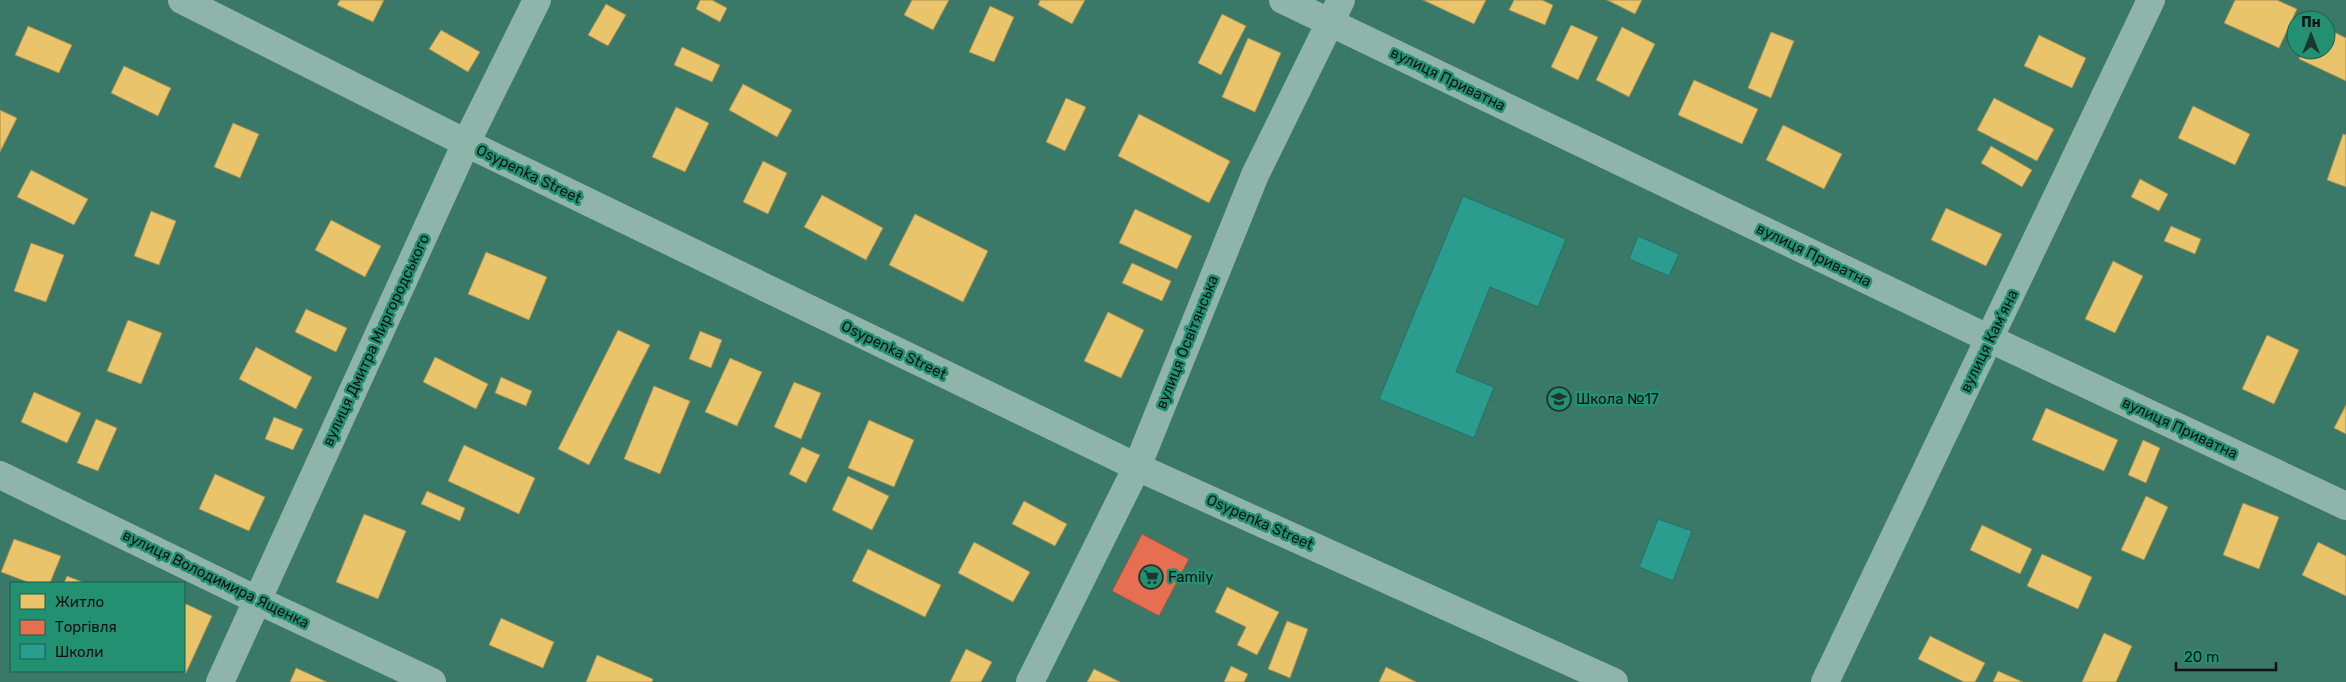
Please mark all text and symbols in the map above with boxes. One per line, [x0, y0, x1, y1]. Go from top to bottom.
north arrow [2286, 10, 2336, 60]
text: Пн [2301, 14, 2321, 31]
street label: вулиця Приватна [1388, 43, 1508, 115]
street label: Osypenka Street [473, 141, 585, 207]
street label: вулиця Приватна [1754, 219, 1874, 291]
street label: вулиця Дмитра Миргородського [319, 231, 433, 449]
street label: вулиця Освітянська [1152, 272, 1222, 412]
street label: вулиця Кам’яна [1956, 287, 2022, 395]
street label: Osypenka Street [838, 317, 950, 383]
school or university icon: Школа №17 [1546, 386, 1572, 412]
place label: Школа №17 [1576, 390, 1659, 408]
street label: вулиця Приватна [2119, 393, 2241, 463]
street label: Osypenka Street [1204, 490, 1316, 554]
street label: вулиця Володимира Ященка [120, 526, 312, 632]
supermarket icon: Family [1138, 564, 1164, 590]
place label: Family [1168, 568, 1214, 586]
legend [10, 582, 185, 672]
text: Житло [55, 593, 104, 611]
text: Торгівля [55, 618, 117, 636]
scale bar [2176, 640, 2276, 672]
text: Школи [55, 643, 103, 661]
text: 20 m [2184, 648, 2219, 666]

